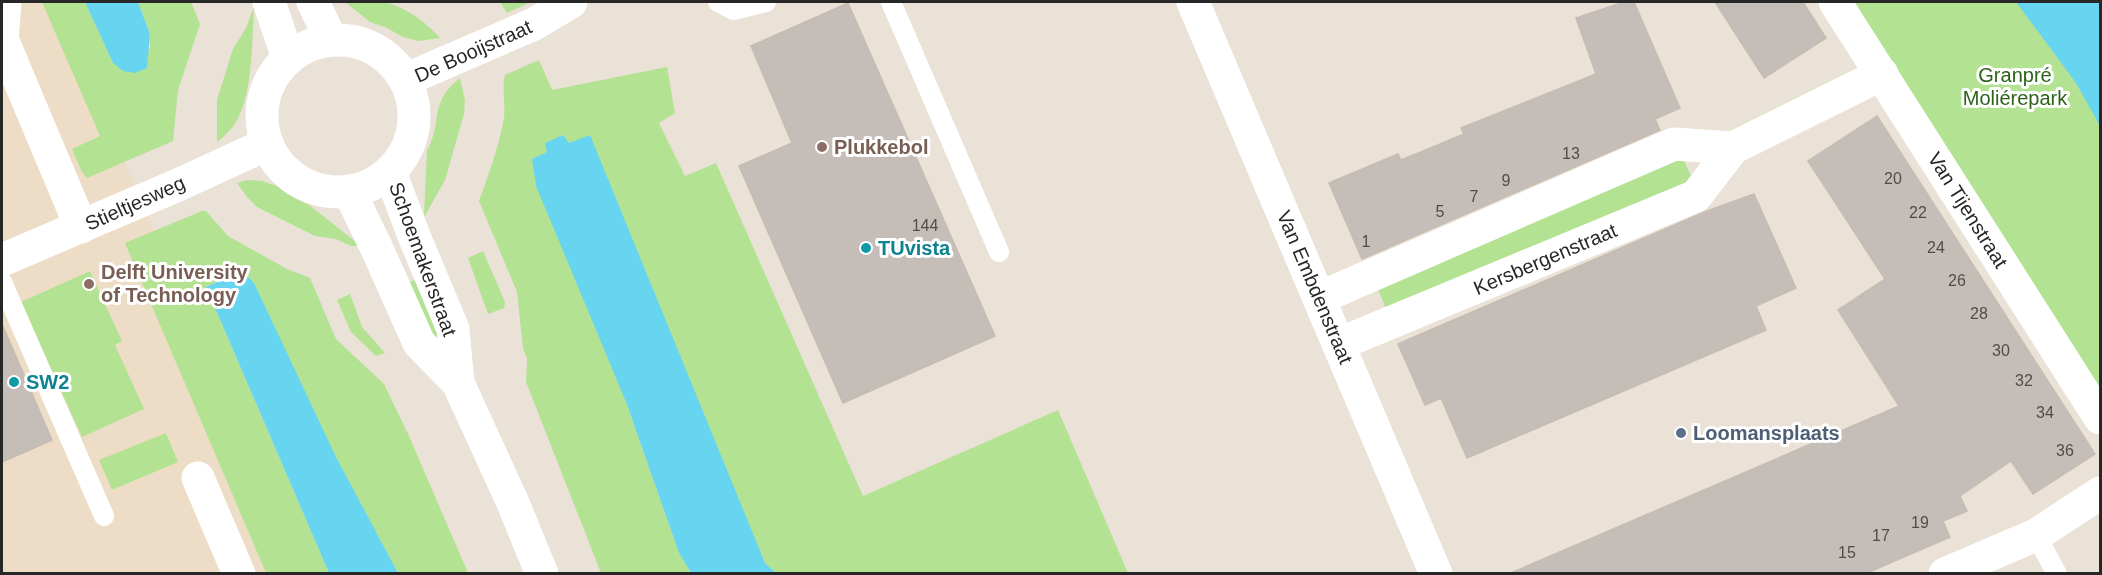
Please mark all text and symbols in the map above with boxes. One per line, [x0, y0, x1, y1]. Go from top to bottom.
street label: De Booijstraat [411, 15, 535, 87]
park label: Granpré Moliérepark [1963, 64, 2068, 109]
place label: Plukkebol [834, 136, 928, 158]
marker: Plukkebol [815, 140, 829, 154]
house number: 13 [1562, 145, 1580, 162]
street label: Van Tijenstraat [1924, 148, 2013, 272]
house number: 20 [1884, 170, 1902, 187]
street label: Stieltjesweg [82, 171, 188, 235]
house number: 9 [1502, 172, 1511, 189]
street label: Schoemakerstraat [385, 179, 461, 339]
house number: 7 [1470, 188, 1479, 205]
house number: 5 [1436, 203, 1445, 220]
house number: 22 [1909, 204, 1927, 221]
street label: Van Embdenstraat [1273, 207, 1357, 367]
house number: 144 [912, 217, 938, 234]
street label: Kersbergenstraat [1470, 219, 1620, 299]
house number: 1 [1362, 233, 1371, 250]
place label: TUvista [878, 237, 951, 259]
house number: 24 [1927, 239, 1945, 256]
marker: TUvista [859, 241, 873, 255]
place label: Delft University of Technology [101, 261, 249, 306]
house number: 26 [1948, 272, 1966, 289]
marker: Delft University of Technology [82, 277, 96, 291]
house number: 28 [1970, 305, 1988, 322]
house number: 30 [1992, 342, 2010, 359]
place label: SW2 [26, 371, 69, 393]
house number: 32 [2015, 372, 2033, 389]
marker: SW2 [7, 375, 21, 389]
house number: 34 [2036, 404, 2054, 421]
place label: Loomansplaats [1693, 422, 1840, 444]
marker: Loomansplaats [1674, 426, 1688, 440]
house number: 36 [2056, 442, 2074, 459]
house number: 19 [1911, 514, 1929, 531]
house number: 17 [1872, 527, 1890, 544]
house number: 15 [1838, 544, 1856, 561]

